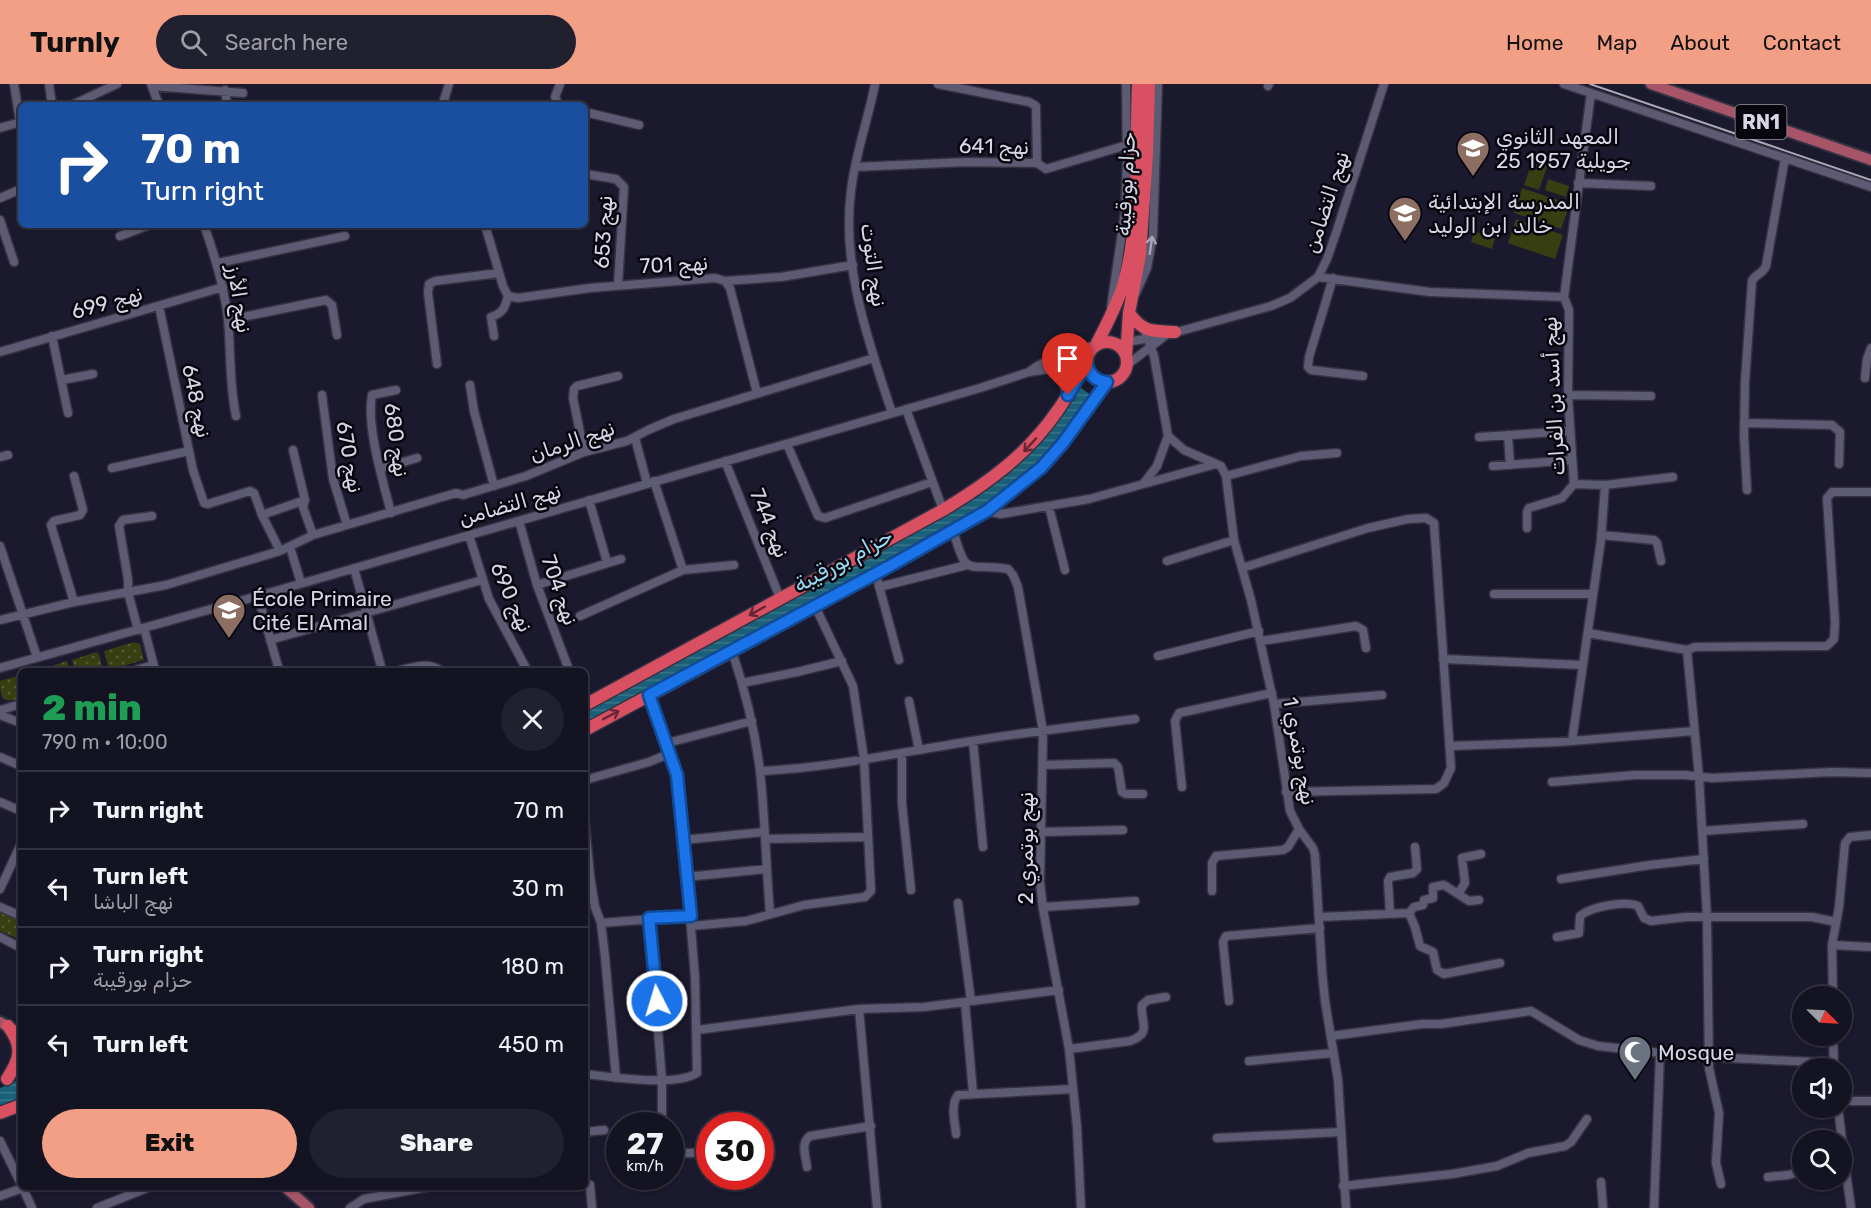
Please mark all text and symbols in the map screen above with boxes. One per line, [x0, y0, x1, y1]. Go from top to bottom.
search box [156, 15, 576, 69]
text: Turnly [30, 26, 120, 59]
icon: search [177, 26, 210, 59]
text: Search here [225, 29, 348, 56]
text: Home [1506, 30, 1563, 55]
text: Map [1596, 30, 1637, 55]
text: About [1670, 30, 1730, 55]
text: Contact [1763, 30, 1841, 55]
road number: RN1 [1736, 105, 1786, 139]
text: 70 m [141, 124, 241, 174]
place label: المعهد الثانوي 25 جويلية 1957 [1496, 124, 1631, 173]
icon: right [42, 126, 120, 204]
school or university icon: المعهد الثانوي 25 جويلية 1957 [1455, 130, 1491, 177]
street label: حزام بورقيبة [1110, 131, 1141, 237]
street label: نهج 641 [959, 133, 1029, 161]
street label: نهج التضامن [1298, 148, 1356, 257]
text: Turn right [141, 175, 264, 207]
place label: المدرسة الإبتدائية خالد ابن الوليد [1428, 189, 1580, 238]
street label: نهج 653 [589, 195, 619, 269]
school or university icon: المدرسة الإبتدائية خالد ابن الوليد [1387, 195, 1423, 242]
street label: نهج التوت [854, 221, 892, 309]
one-way arrow [1146, 236, 1157, 256]
street label: نهج 701 [639, 250, 709, 280]
street label: نهج الأرز [220, 261, 258, 335]
street label: نهج 699 [68, 280, 146, 326]
street label: نهج أسد بن الفرات [1536, 315, 1572, 476]
pin [1042, 333, 1093, 395]
icon: arrive [1051, 342, 1084, 375]
street label: نهج 648 [175, 362, 217, 441]
street label: نهج 680 [377, 401, 415, 479]
street label: نهج الرمان [526, 415, 619, 469]
street label: نهج 670 [329, 419, 369, 495]
one-way arrow [1023, 437, 1037, 452]
street label: نهج التضامن [456, 477, 565, 532]
street label: نهج 744 [743, 485, 795, 562]
water label: حزام بورقيبة [789, 522, 898, 599]
street label: نهج 704 [534, 551, 584, 629]
street label: نهج 690 [484, 558, 538, 637]
place label: École Primaire Cité El Amal [252, 586, 392, 635]
school or university icon: École Primaire Cité El Amal [211, 592, 247, 639]
one-way arrow [749, 605, 766, 617]
text: 2 min [42, 686, 142, 729]
button: close [501, 688, 564, 751]
street label: نهج بوتمري 1 [1276, 695, 1322, 807]
one-way arrow [602, 709, 620, 721]
text: 790 m · 10:00 [42, 730, 168, 754]
street label: نهج بوتمري 2 [1013, 792, 1040, 904]
icon: right [42, 794, 75, 827]
text: Turn right [93, 797, 203, 824]
text: 70 m [514, 797, 564, 824]
text: Turn left [93, 863, 188, 890]
icon: left [42, 872, 75, 905]
text: 30 m [512, 875, 564, 902]
text: نهج الباشا [93, 890, 173, 914]
text: Turn right [93, 941, 203, 968]
icon: right [42, 950, 75, 983]
text: 180 m [502, 953, 564, 980]
text: حزام بورقيبة [93, 968, 192, 992]
position arrow [625, 969, 689, 1033]
north arrow [1792, 986, 1852, 1046]
map controls [1792, 986, 1852, 1190]
icon: left [42, 1028, 75, 1061]
text: Turn left [93, 1031, 188, 1058]
text: 450 m [498, 1031, 564, 1058]
mosque icon: Mosque [1617, 1034, 1653, 1081]
place label: Mosque [1658, 1040, 1734, 1065]
button: sound [1792, 1058, 1852, 1118]
button: Exit [42, 1109, 297, 1178]
button: Share [309, 1109, 564, 1178]
speed limit sign: 30 [696, 1112, 774, 1190]
text: 27 [627, 1126, 663, 1162]
button: search [1792, 1130, 1852, 1190]
text: km/h [626, 1157, 664, 1175]

